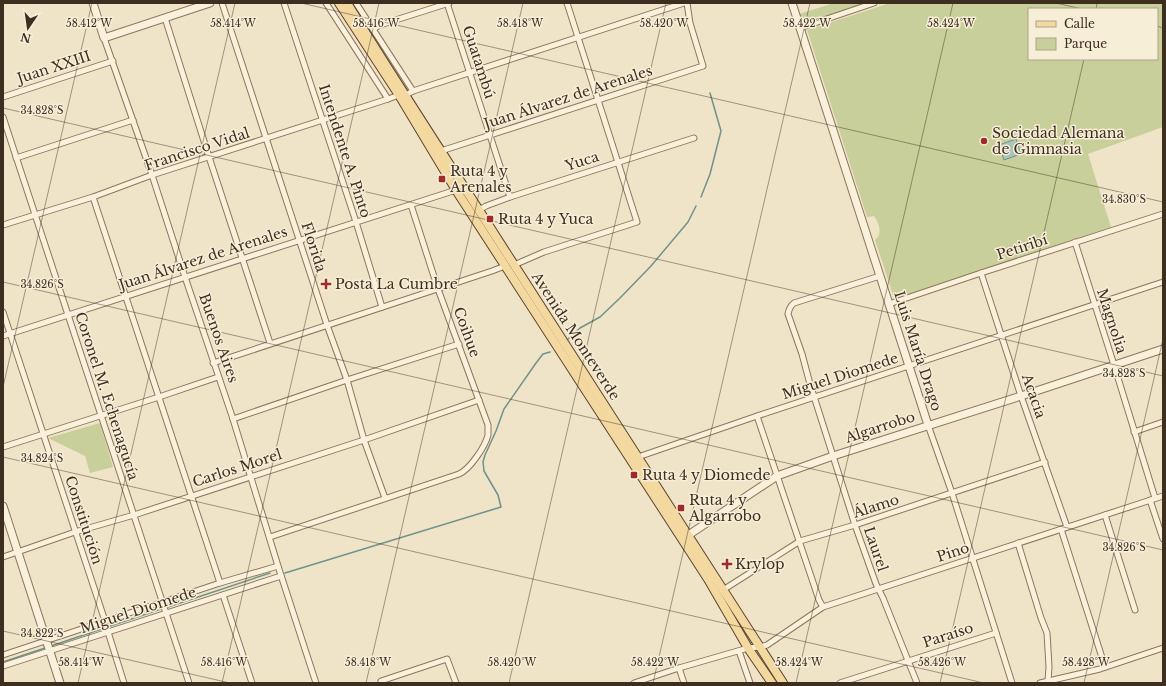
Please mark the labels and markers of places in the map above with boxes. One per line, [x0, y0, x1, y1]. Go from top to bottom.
place label: Sociedad Alemana de Gimnasia [992, 124, 1124, 158]
marker: Sociedad Alemana de Gimnasia [979, 136, 989, 146]
place label: Ruta 4 y Arenales [449, 162, 512, 196]
marker: Ruta 4 y Arenales [437, 174, 447, 184]
place label: Ruta 4 y Yuca [498, 210, 593, 228]
marker: Ruta 4 y Yuca [485, 214, 495, 224]
place label: Posta La Cumbre [335, 275, 458, 293]
marker: Posta La Cumbre [320, 278, 332, 290]
place label: Ruta 4 y Diomede [642, 466, 770, 484]
marker: Ruta 4 y Diomede [629, 470, 639, 480]
place label: Ruta 4 y Algarrobo [688, 491, 761, 525]
marker: Ruta 4 y Algarrobo [676, 503, 686, 513]
place label: Krylop [735, 555, 785, 573]
marker: Krylop [722, 559, 732, 569]

